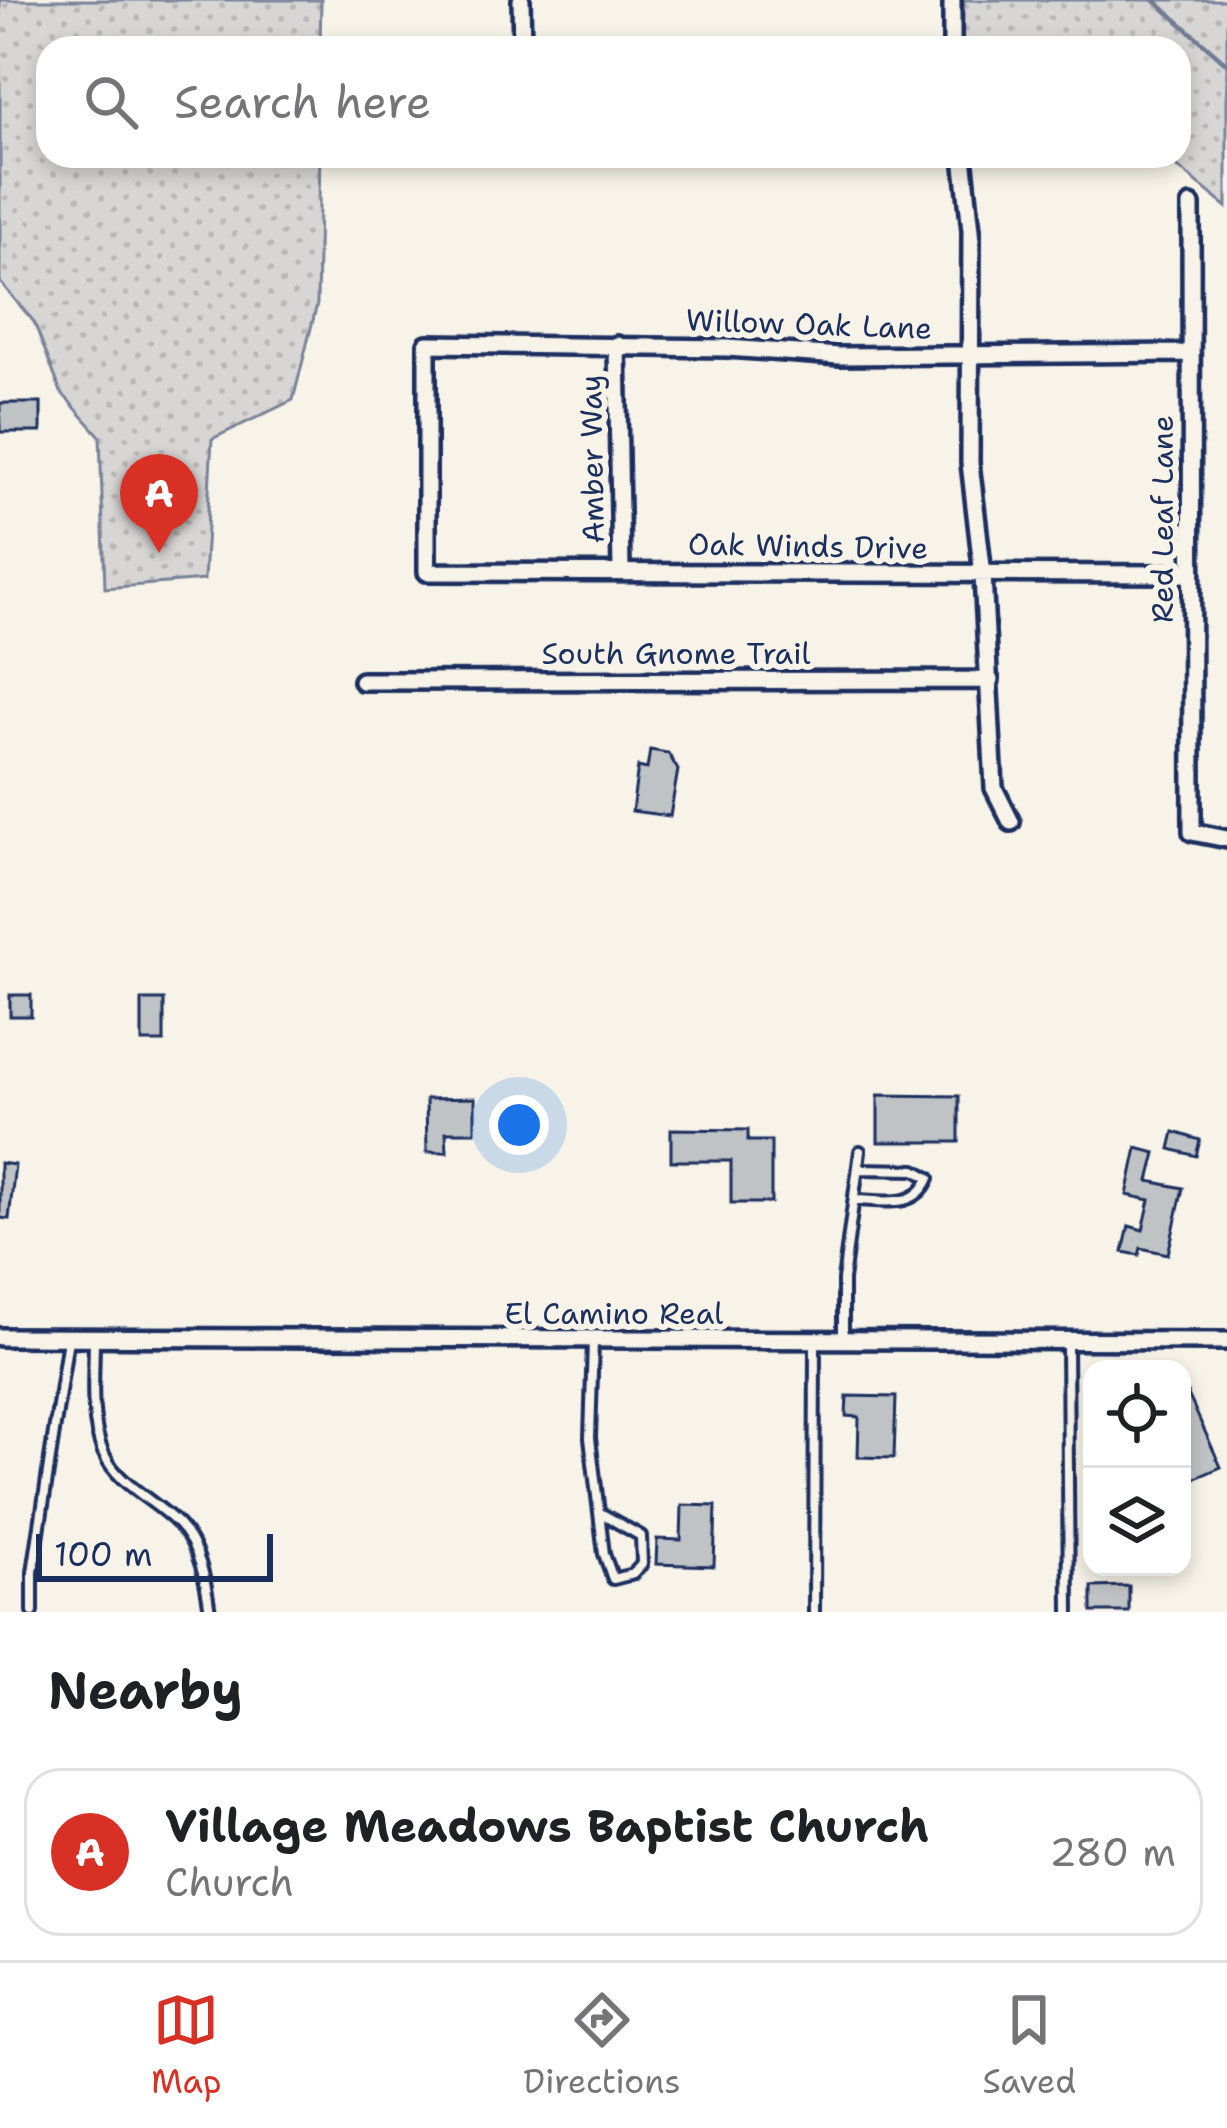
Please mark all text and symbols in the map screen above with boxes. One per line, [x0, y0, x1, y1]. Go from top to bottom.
search box [36, 36, 1191, 168]
icon: search [78, 69, 144, 135]
text: Search here [174, 72, 431, 132]
street label: Willow Oak Lane [685, 299, 933, 349]
street label: Amber Way [570, 374, 614, 544]
street label: Red Leaf Lane [1142, 415, 1183, 623]
pin: A [120, 454, 198, 553]
street label: Oak Winds Drive [688, 523, 928, 569]
street label: South Gnome Trail [541, 633, 811, 674]
your location [489, 1095, 549, 1155]
street label: El Camino Real [505, 1293, 723, 1334]
map controls [1083, 1360, 1191, 1576]
button: locate [1083, 1360, 1191, 1468]
button: layers [1083, 1468, 1191, 1576]
scale bar [36, 1528, 273, 1581]
text: 100 m [54, 1532, 153, 1577]
text: Nearby [48, 1656, 243, 1724]
text: Village Meadows Baptist Church [165, 1796, 929, 1856]
text: A [75, 1826, 105, 1878]
text: 280 m [1049, 1826, 1176, 1878]
text: Church [165, 1856, 294, 1908]
tab: Map [151, 1987, 222, 2104]
tab: Directions [523, 1987, 681, 2104]
tab: Saved [982, 1987, 1076, 2104]

